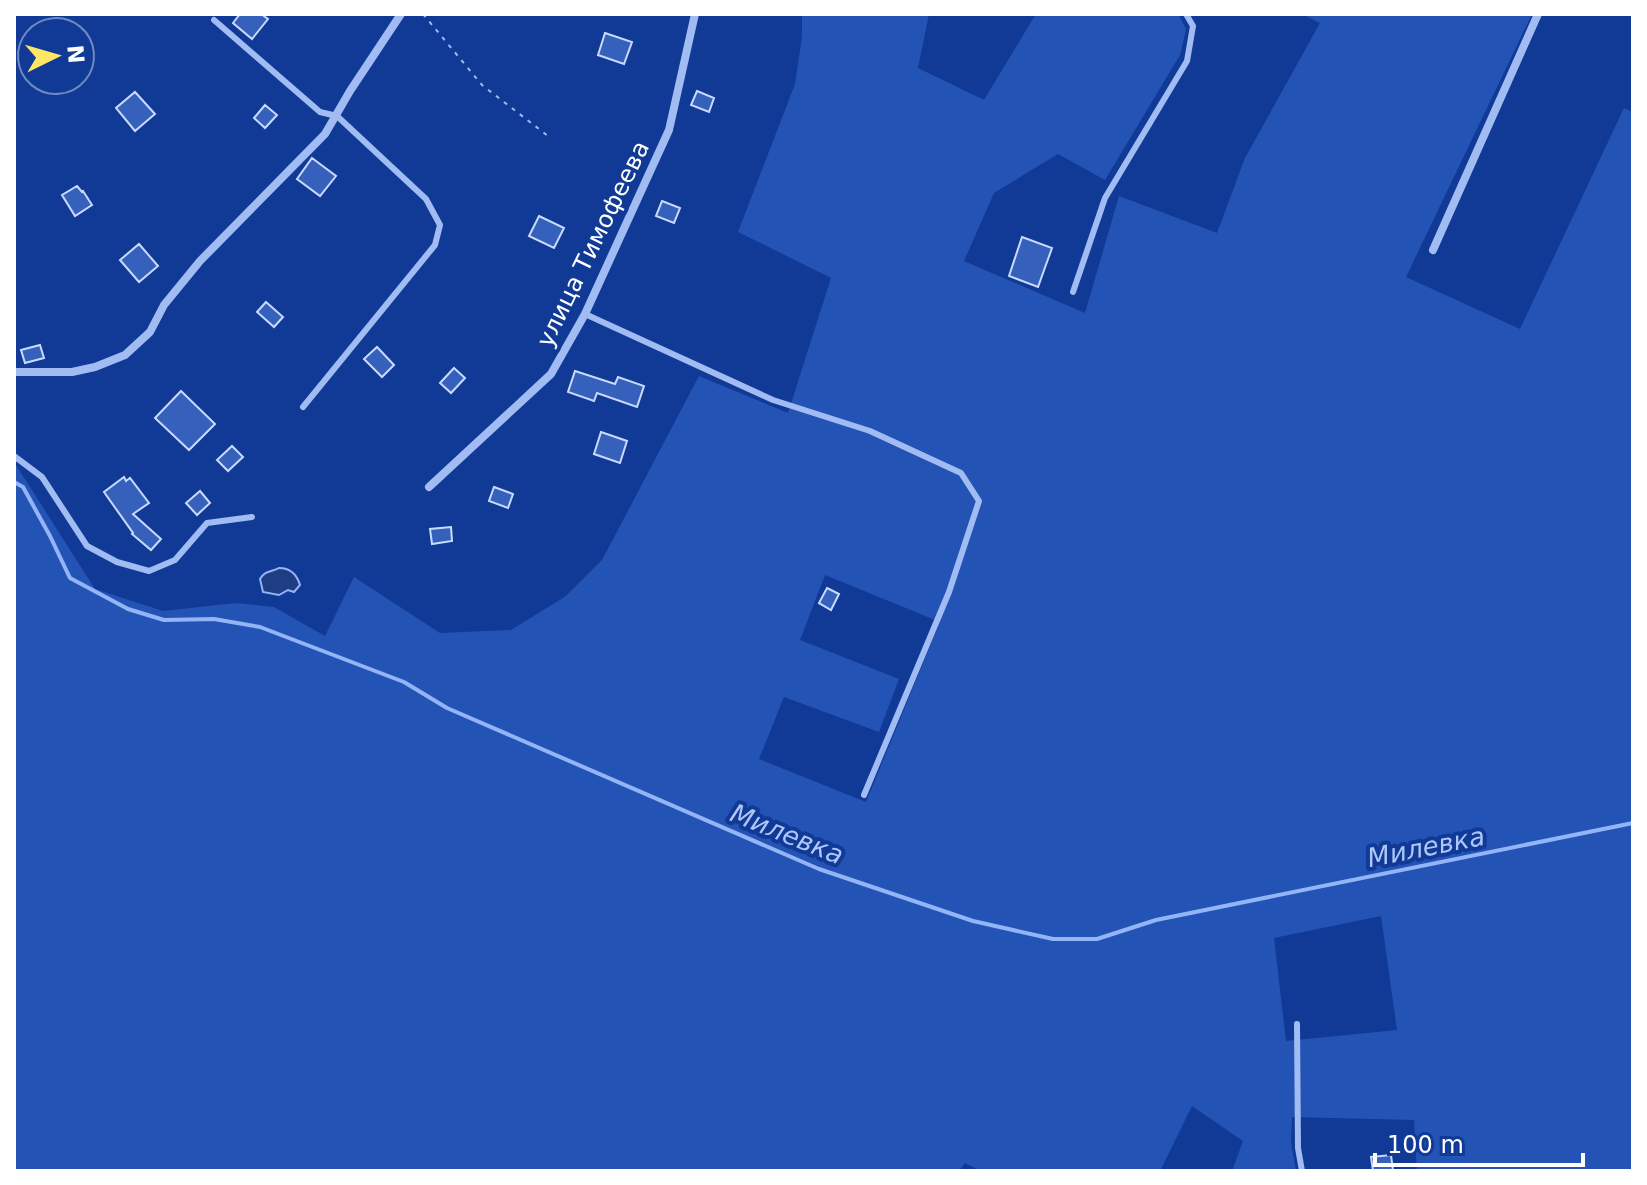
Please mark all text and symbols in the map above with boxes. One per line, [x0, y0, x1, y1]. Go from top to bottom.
north arrow [16, 16, 96, 96]
text: N [62, 44, 89, 65]
street label: улица Тимофеева [531, 136, 655, 352]
water label: Милевка [726, 798, 848, 870]
water label: Милевка [1365, 821, 1487, 873]
scale bar [1375, 1117, 1583, 1167]
text: 100 m [1387, 1131, 1464, 1159]

